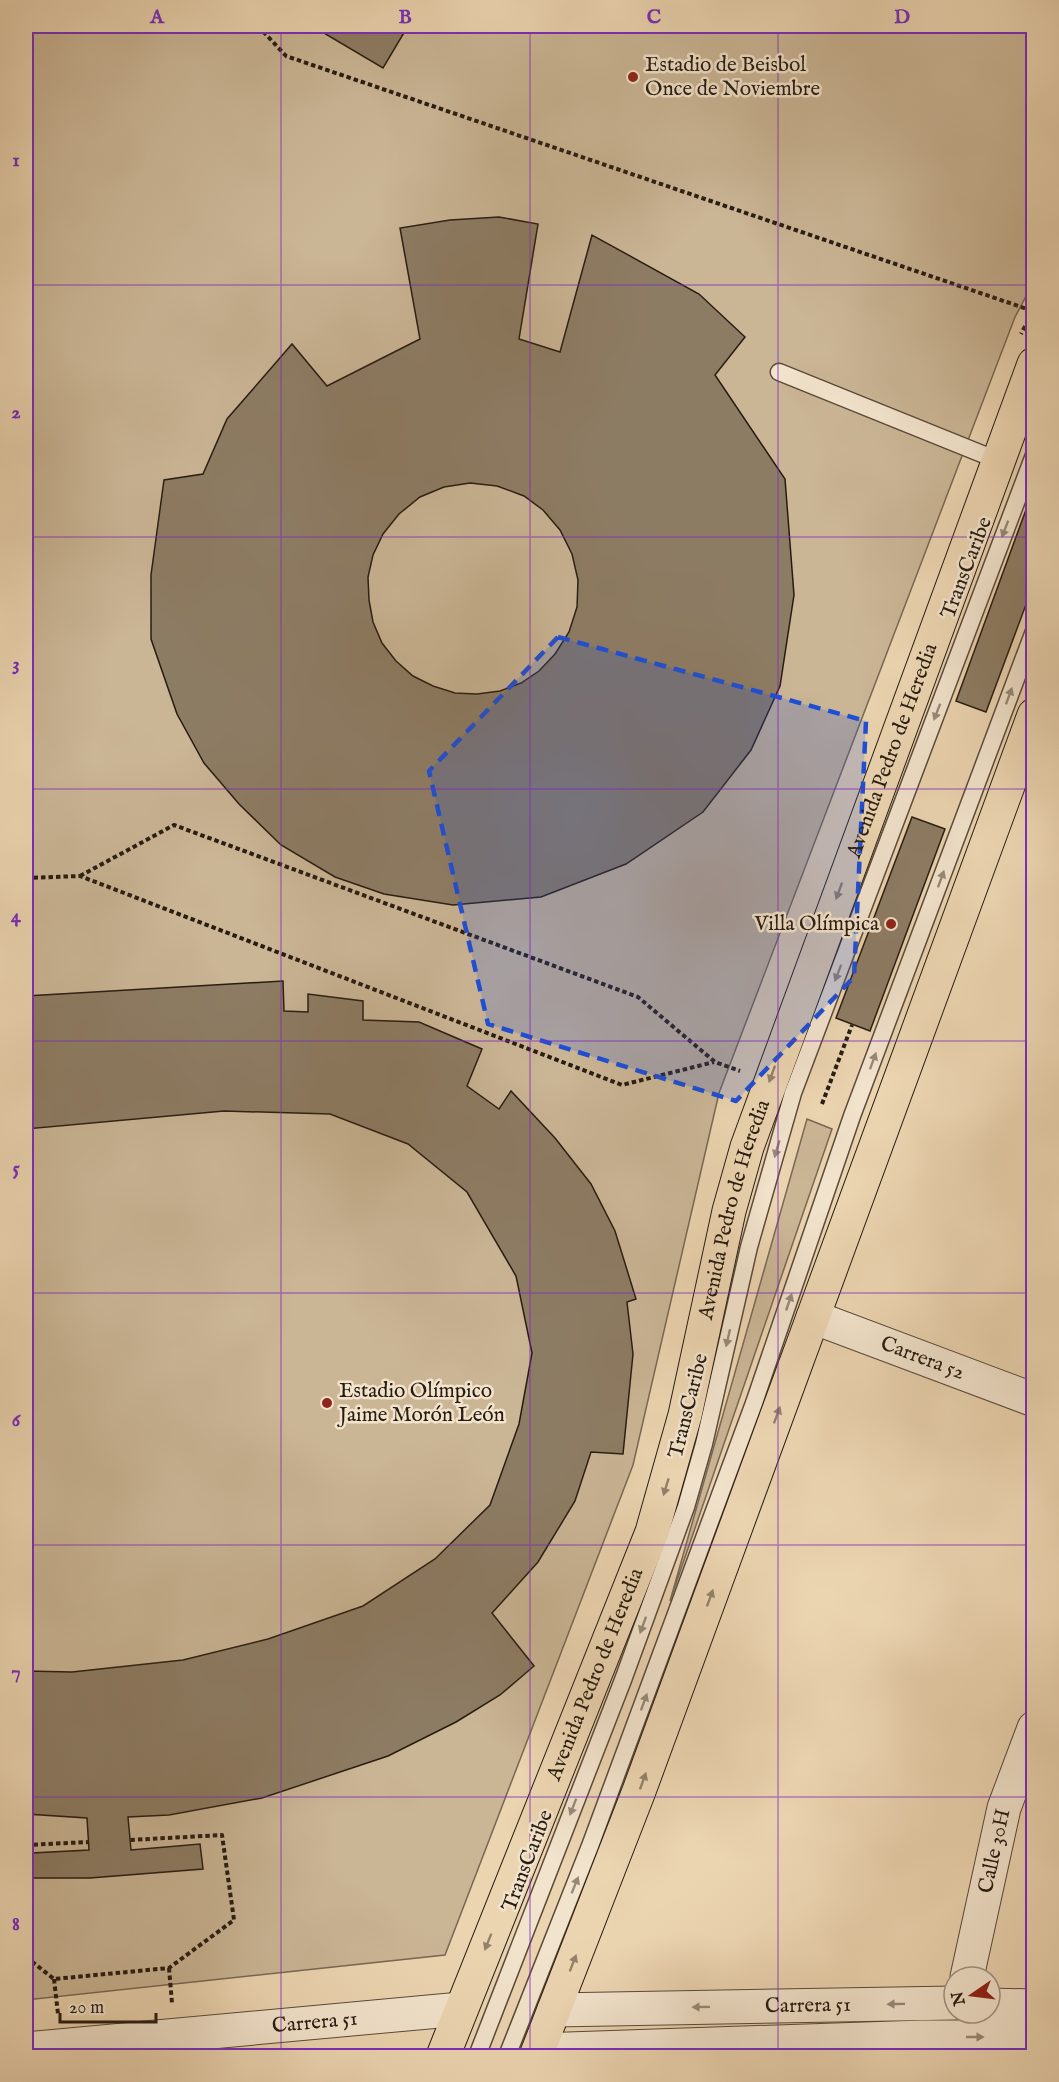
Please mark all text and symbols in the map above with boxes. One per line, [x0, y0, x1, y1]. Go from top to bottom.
text: A [149, 5, 165, 30]
text: B [398, 5, 412, 30]
text: C [647, 5, 661, 30]
text: D [894, 5, 910, 30]
place label: Estadio de Beisbol Once de Noviembre [645, 52, 820, 103]
marker: Estadio de Beisbol Once de Noviembre [626, 70, 640, 84]
text: 1 [12, 148, 20, 173]
text: 2 [11, 400, 21, 425]
street label: TransCaribe [935, 513, 999, 623]
one-way arrow [1000, 521, 1010, 539]
street label: Avenida Pedro de Heredia [840, 639, 944, 863]
text: 3 [12, 652, 20, 677]
one-way arrow [1005, 687, 1014, 705]
one-way arrow [931, 703, 941, 721]
one-way arrow [936, 870, 946, 888]
one-way arrow [834, 883, 844, 901]
text: 4 [11, 904, 22, 929]
place label: Villa Olímpica [754, 911, 880, 938]
marker: Villa Olímpica [884, 917, 898, 931]
one-way arrow [833, 964, 843, 982]
one-way arrow [868, 1052, 878, 1070]
one-way arrow [767, 1066, 777, 1084]
street label: Avenida Pedro de Heredia [692, 1095, 777, 1323]
one-way arrow [772, 1140, 781, 1158]
text: 5 [12, 1156, 20, 1181]
one-way arrow [784, 1293, 794, 1311]
one-way arrow [723, 1329, 733, 1347]
street label: Carrera 52 [877, 1330, 969, 1386]
street label: TransCaribe [663, 1350, 715, 1461]
place label: Estadio Olímpico Jaime Morón León [337, 1378, 505, 1429]
marker: Estadio Olímpico Jaime Morón León [320, 1396, 334, 1410]
one-way arrow [772, 1405, 782, 1423]
text: 6 [12, 1408, 22, 1433]
one-way arrow [661, 1478, 670, 1496]
street label: Avenida Pedro de Heredia [540, 1563, 650, 1785]
one-way arrow [705, 1589, 715, 1607]
one-way arrow [638, 1616, 648, 1634]
text: 7 [11, 1660, 21, 1685]
one-way arrow [639, 1693, 649, 1711]
one-way arrow [638, 1772, 648, 1790]
one-way arrow [568, 1798, 577, 1816]
street label: TransCaribe [496, 1806, 560, 1916]
street label: Calle 30H [972, 1806, 1017, 1896]
one-way arrow [571, 1876, 580, 1894]
text: 8 [12, 1912, 20, 1937]
one-way arrow [483, 1933, 492, 1951]
one-way arrow [569, 1954, 578, 1972]
north arrow [942, 1965, 1002, 2025]
scale bar [60, 1986, 156, 2024]
text: N [948, 1989, 971, 2008]
street label: Carrera 51 [765, 1991, 851, 2020]
text: 20 m [69, 1997, 104, 2020]
one-way arrow [886, 1999, 905, 2009]
one-way arrow [691, 2003, 710, 2012]
street label: Carrera 51 [271, 2005, 359, 2040]
one-way arrow [966, 2032, 985, 2042]

